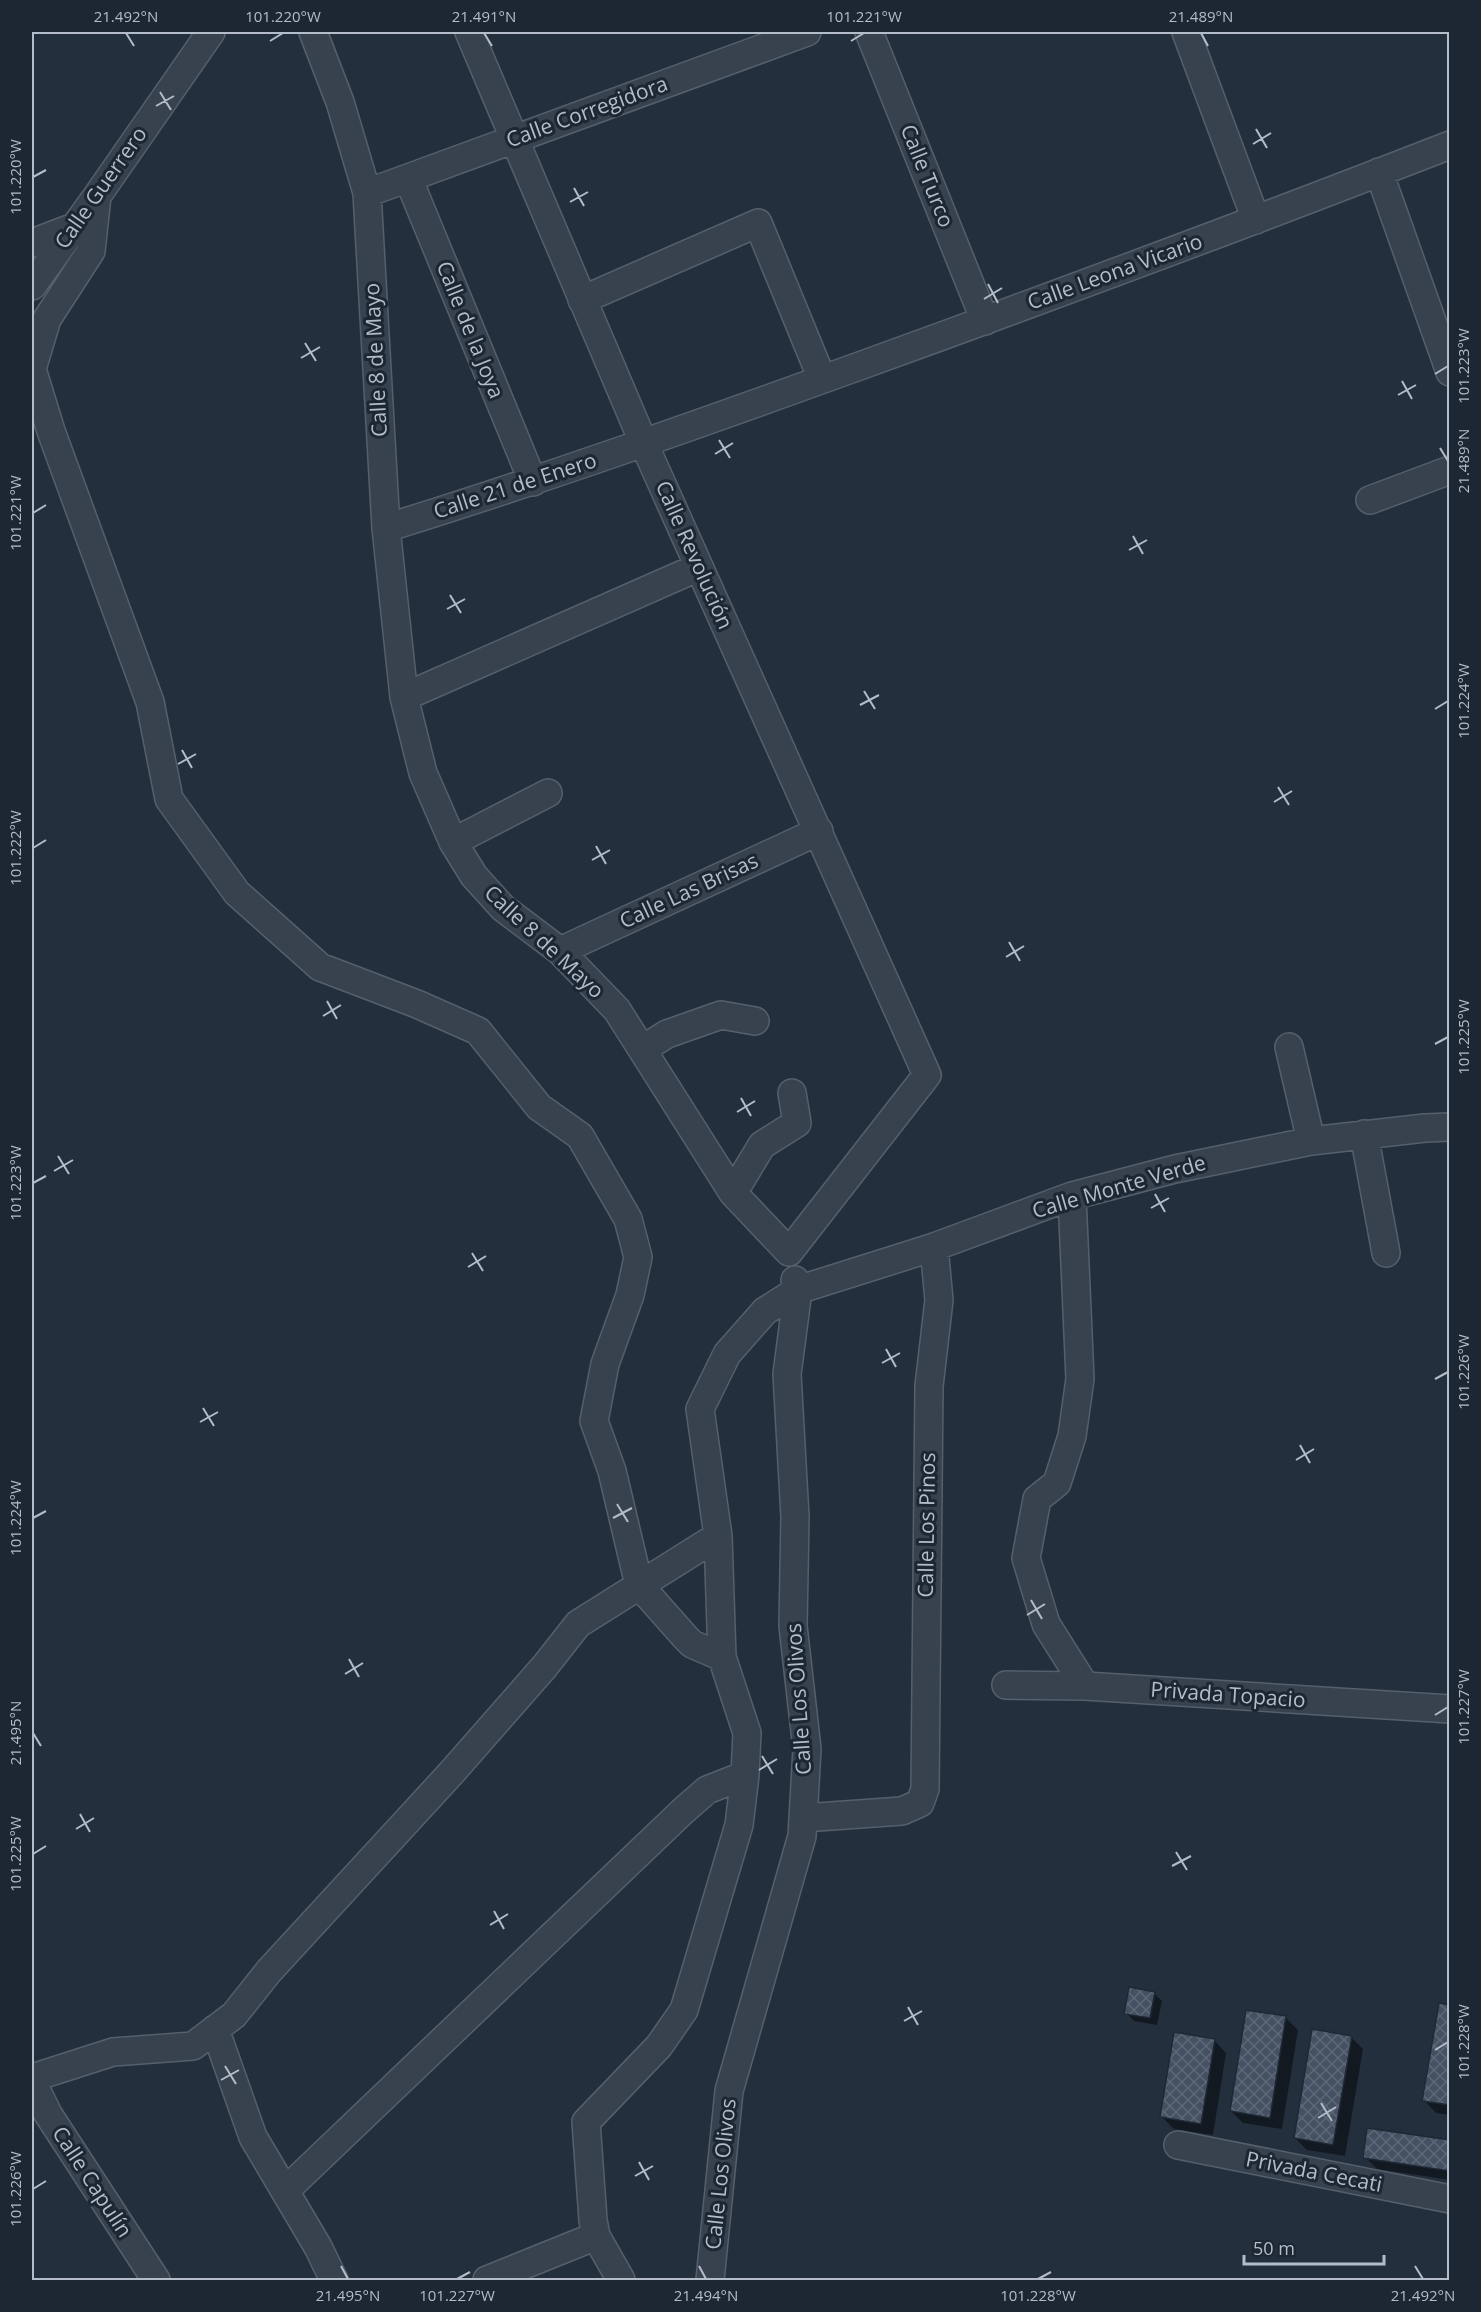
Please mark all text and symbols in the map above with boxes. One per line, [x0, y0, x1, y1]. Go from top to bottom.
text: 21.492°N [94, 6, 158, 26]
text: 101.220°W [245, 6, 321, 26]
text: 21.491°N [452, 6, 516, 26]
text: 101.221°W [826, 6, 902, 26]
text: 21.489°N [1169, 6, 1233, 26]
street label: Calle Corregidora [502, 69, 671, 153]
street label: Calle Turco [895, 120, 961, 231]
street label: Calle Guerrero [48, 121, 153, 254]
text: 101.220°W [5, 139, 25, 215]
street label: Calle Leona Vicario [1023, 226, 1206, 316]
street label: Calle de la Joya [431, 257, 511, 402]
street label: Calle 8 de Mayo [357, 282, 393, 438]
text: 101.223°W [1453, 328, 1473, 404]
text: 21.489°N [1453, 429, 1473, 493]
street label: Calle 21 de Enero [430, 445, 600, 525]
text: 101.221°W [5, 475, 25, 551]
street label: Calle Revolución [650, 476, 740, 633]
text: 101.224°W [1453, 663, 1473, 739]
text: 101.222°W [5, 810, 25, 886]
street label: Calle Las Brisas [615, 846, 762, 934]
street label: Calle 8 de Mayo [479, 879, 611, 1004]
text: 101.225°W [1453, 999, 1473, 1075]
text: 101.223°W [5, 1145, 25, 1221]
street label: Calle Monte Verde [1029, 1148, 1209, 1224]
text: 101.226°W [1453, 1334, 1473, 1410]
street label: Calle Los Pinos [911, 1452, 941, 1598]
text: 101.224°W [5, 1480, 25, 1556]
street label: Calle Los Olivos [779, 1622, 817, 1776]
text: 101.227°W [1453, 1669, 1473, 1745]
street label: Privada Topacio [1150, 1675, 1307, 1713]
text: 21.495°N [5, 1701, 25, 1765]
text: 101.225°W [5, 1816, 25, 1892]
text: 101.228°W [1453, 2004, 1473, 2080]
street label: Calle Los Olivos [698, 2097, 742, 2251]
street label: Calle Capulín [47, 2121, 139, 2242]
street label: Privada Cecati [1244, 2144, 1385, 2198]
text: 101.226°W [5, 2151, 25, 2227]
scale bar [1244, 2228, 1384, 2266]
text: 50 m [1253, 2236, 1295, 2260]
text: 21.495°N [316, 2285, 380, 2305]
text: 101.227°W [419, 2285, 495, 2305]
text: 21.494°N [674, 2285, 738, 2305]
text: 101.228°W [1000, 2285, 1076, 2305]
text: 21.492°N [1391, 2285, 1455, 2305]

